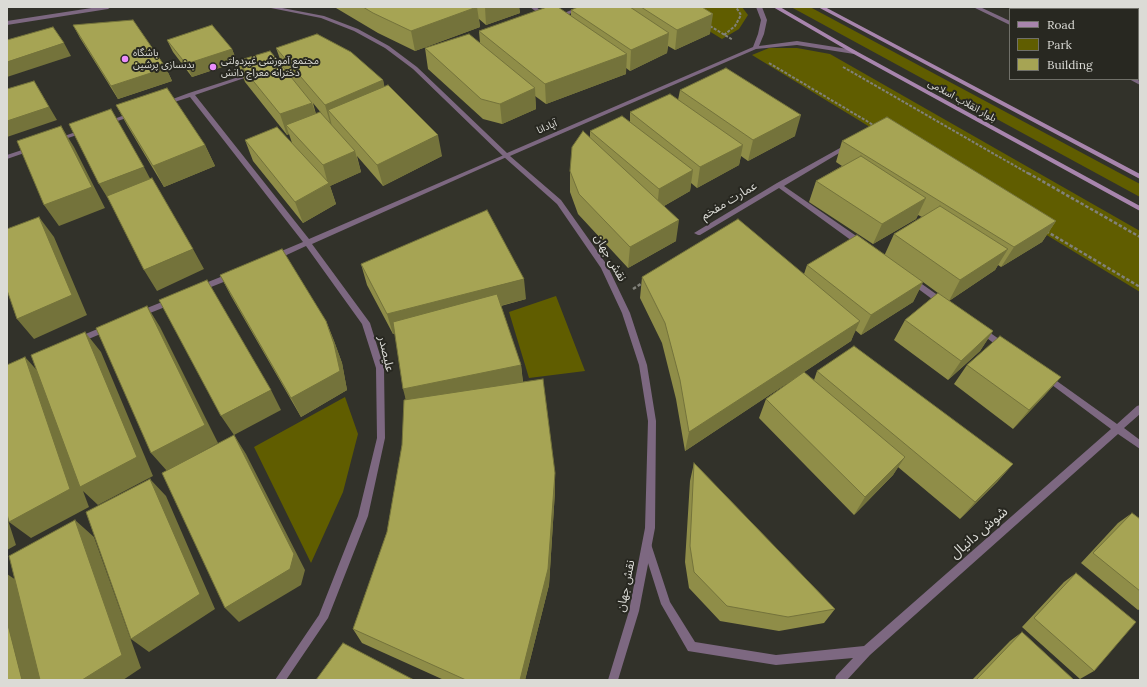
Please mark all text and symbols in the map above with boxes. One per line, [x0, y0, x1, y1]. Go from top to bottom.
legend [1009, 8, 1139, 80]
text: Road [1047, 17, 1075, 32]
text: Park [1047, 37, 1072, 52]
place label: باشگاه بدنسازی پرشین [133, 47, 195, 70]
marker: باشگاه بدنسازی پرشین [120, 54, 130, 64]
place label: مجتمع آموزشی غیردولتی دخترانه معراج دانش [221, 55, 319, 78]
text: Building [1047, 57, 1093, 72]
marker: مجتمع آموزشی غیردولتی دخترانه معراج دانش [208, 62, 218, 72]
street label: بلوار انقلاب اسلامی [926, 77, 998, 125]
street label: آپادانا [535, 117, 559, 137]
street label: عمارت مفخم [698, 179, 760, 223]
street label: نقش جهان [591, 232, 629, 284]
street label: علیصدر [375, 335, 397, 373]
street label: شوش دانیال [947, 503, 1011, 563]
street label: نقش جهان [614, 559, 638, 613]

